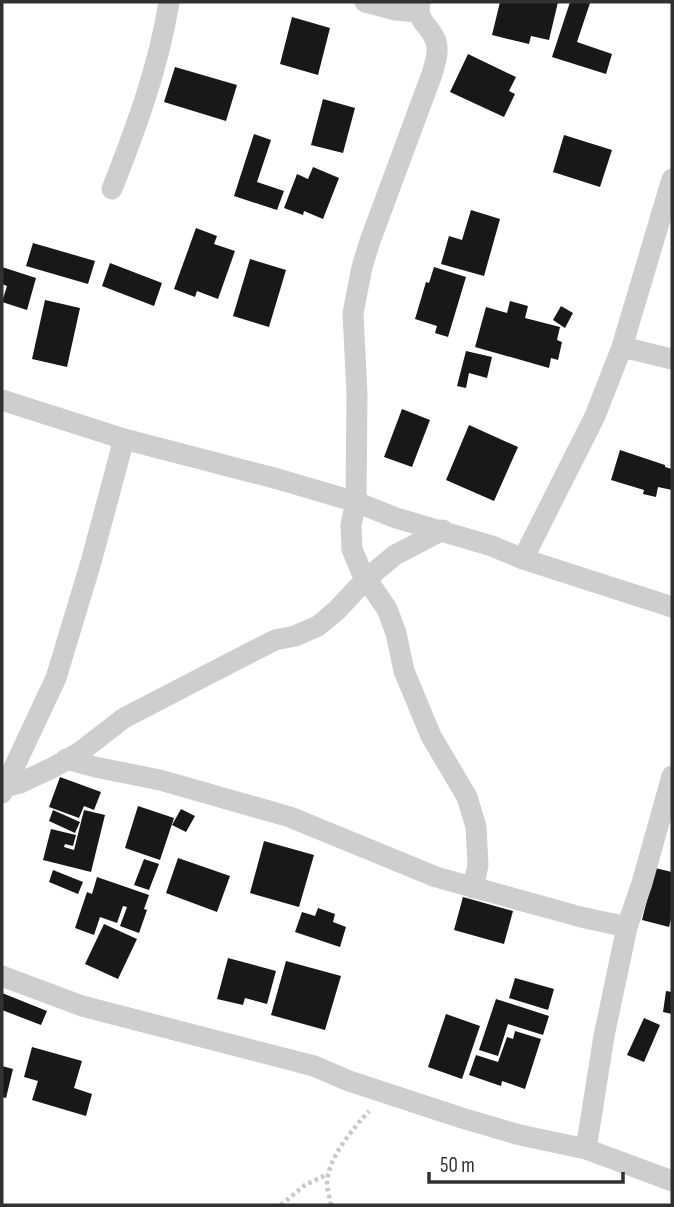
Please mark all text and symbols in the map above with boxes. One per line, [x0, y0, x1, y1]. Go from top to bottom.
scale bar [429, 1140, 623, 1184]
text: 50 m [440, 1153, 475, 1178]

